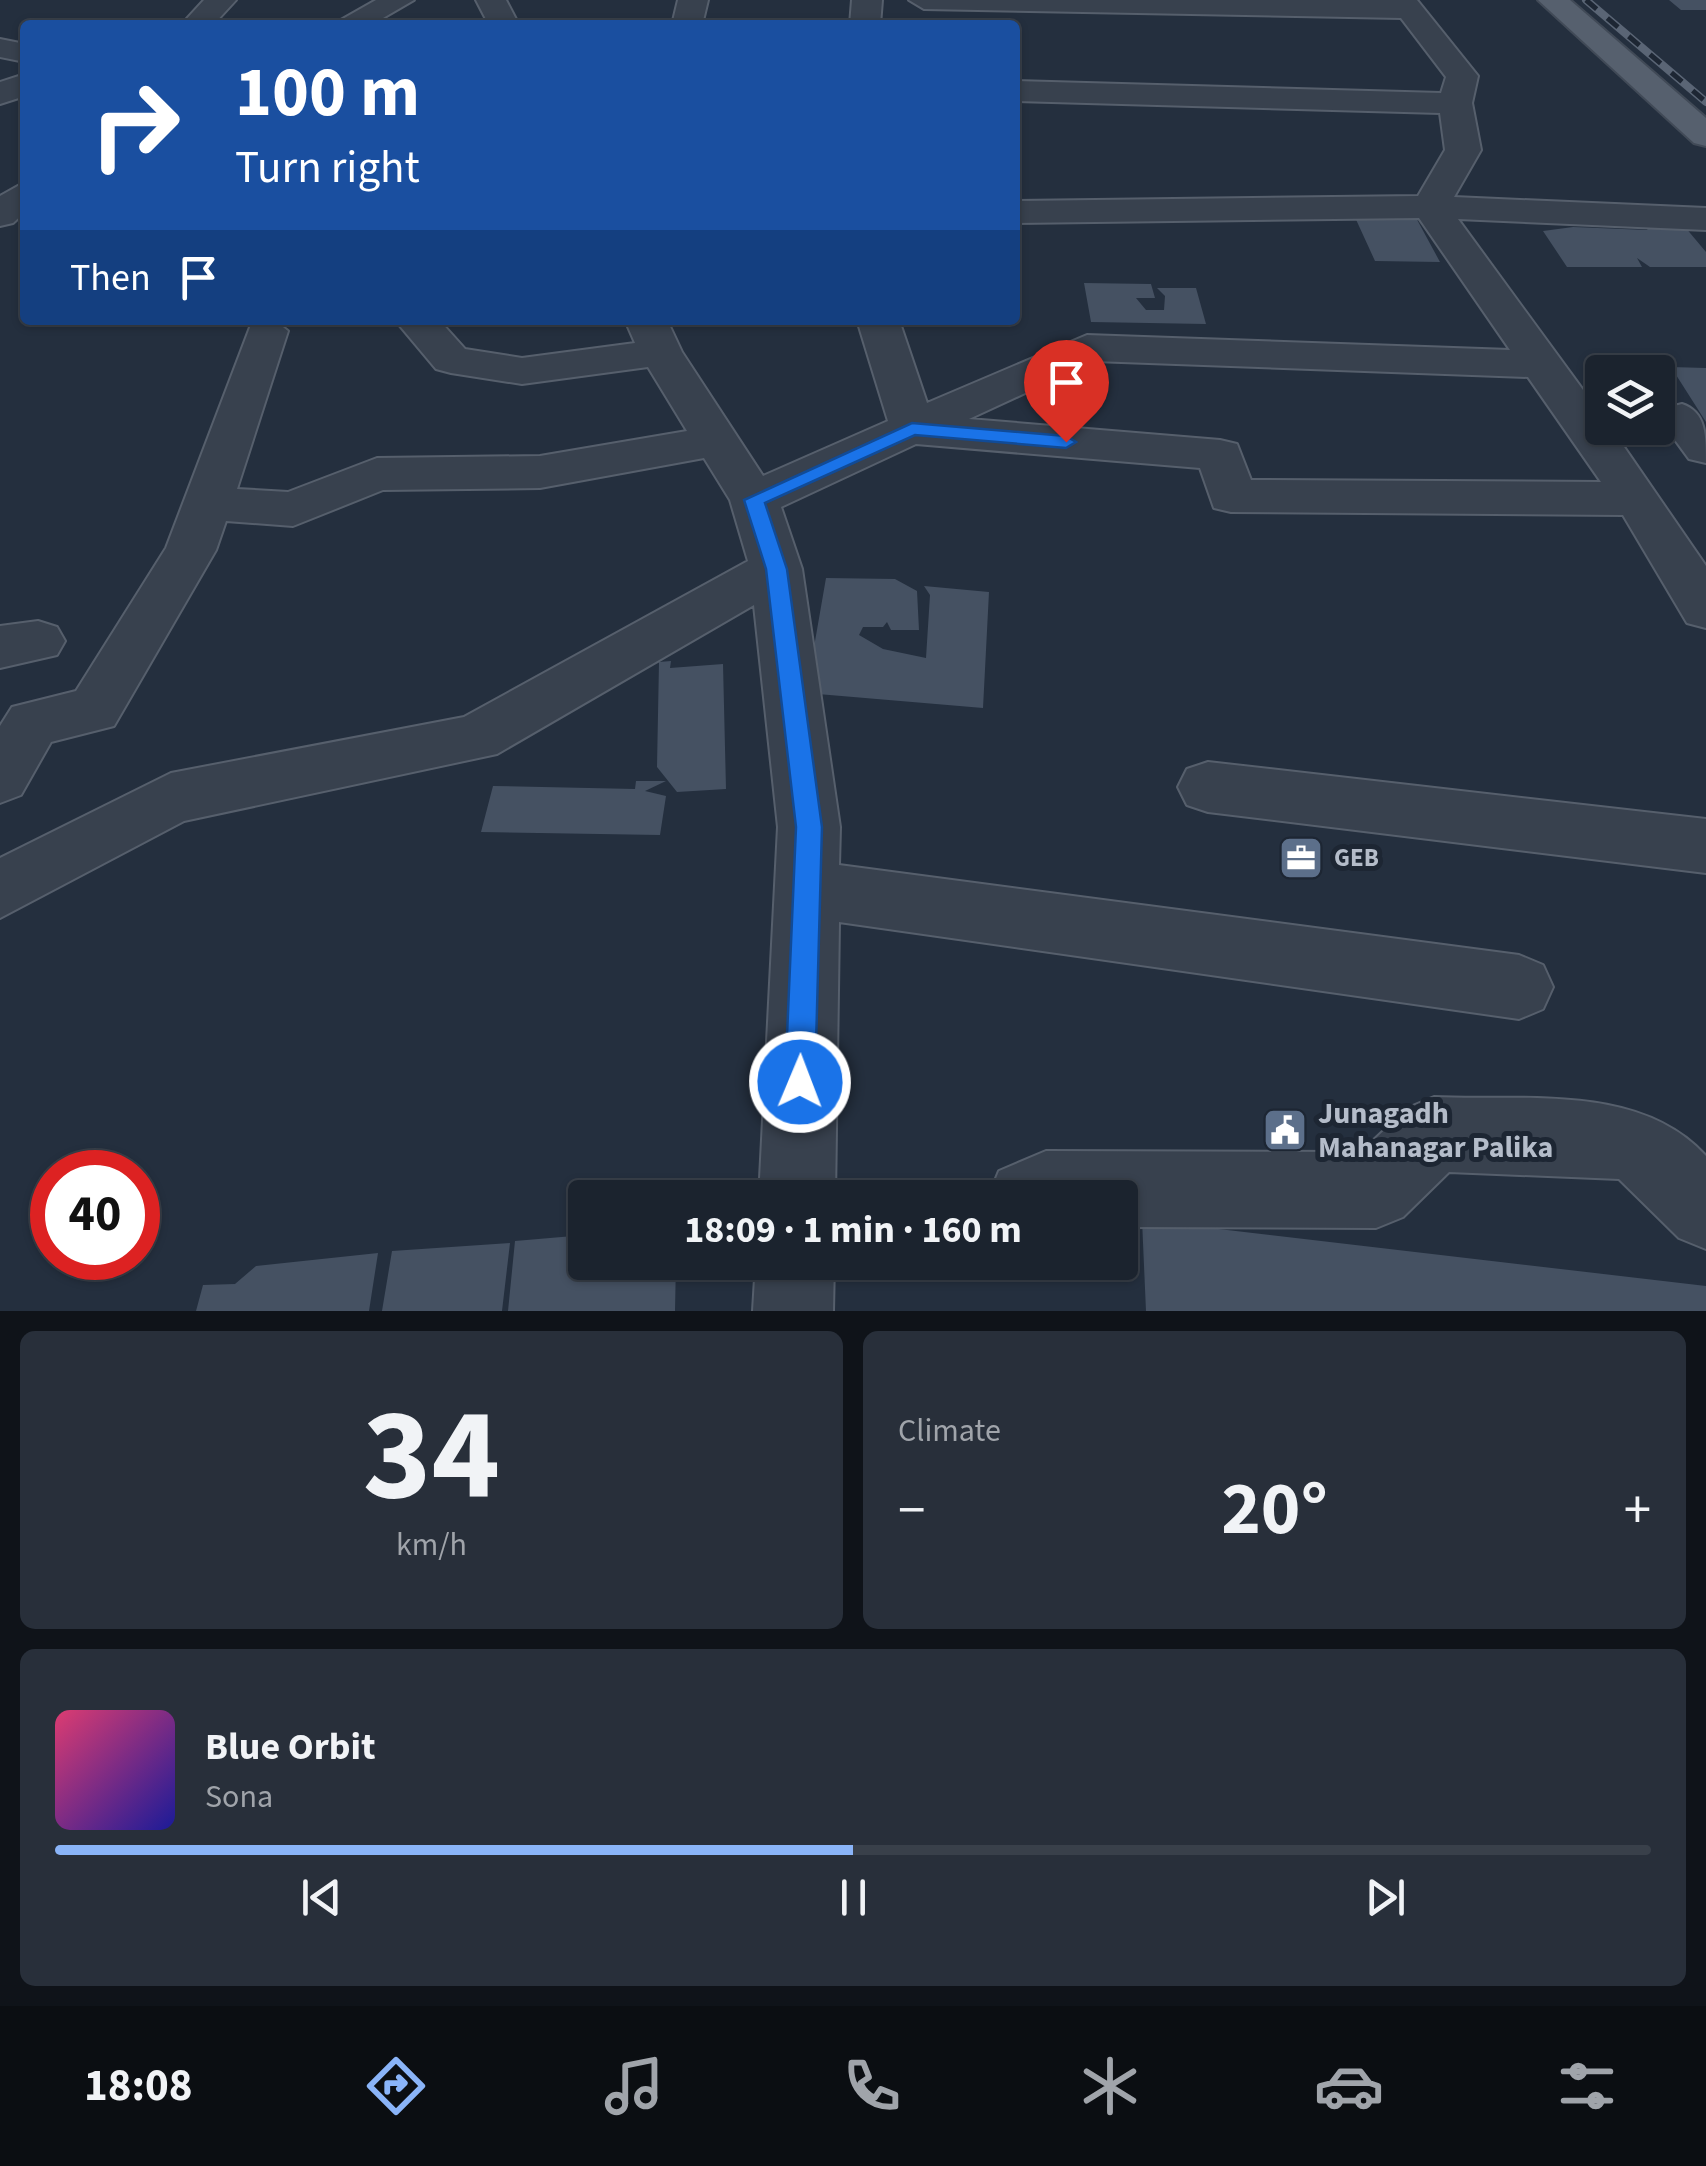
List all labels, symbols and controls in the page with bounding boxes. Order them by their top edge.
text: 100 m [235,43,420,143]
icon: right [70,60,200,190]
text: Turn right [235,136,420,200]
icon: arrive [171,250,226,305]
text: Then [70,251,151,305]
pin [1024,340,1109,443]
icon: arrive [1039,355,1094,410]
map controls [1585,355,1675,445]
button: layers [1585,355,1675,445]
office icon: GEB [1278,835,1324,881]
place label: GEB [1334,840,1379,876]
position arrow [748,1030,852,1134]
place label: Junagadh Mahanagar Palika [1318,1092,1553,1169]
public building icon: Junagadh Mahanagar Palika [1262,1107,1308,1153]
speed limit sign: 40 [30,1150,160,1280]
text: 18:09 · 1 min · 160 m [684,1203,1022,1257]
text: 34 [363,1364,500,1549]
text: Climate [898,1408,1001,1454]
text: 20° [1221,1456,1328,1563]
text: − [898,1472,925,1550]
text: + [1624,1472,1651,1550]
text: km/h [396,1522,467,1568]
text: Blue Orbit [205,1720,376,1774]
text: Sona [205,1774,273,1820]
icon: previous [294,1870,349,1925]
icon: pause [826,1870,881,1925]
icon: next [1358,1870,1413,1925]
icon: directions [361,2051,431,2121]
icon: music [599,2051,669,2121]
icon: phone [837,2051,907,2121]
icon: climate [1075,2051,1145,2121]
icon: car [1314,2051,1384,2121]
icon: filters [1552,2051,1622,2121]
text: 18:08 [84,2054,193,2118]

